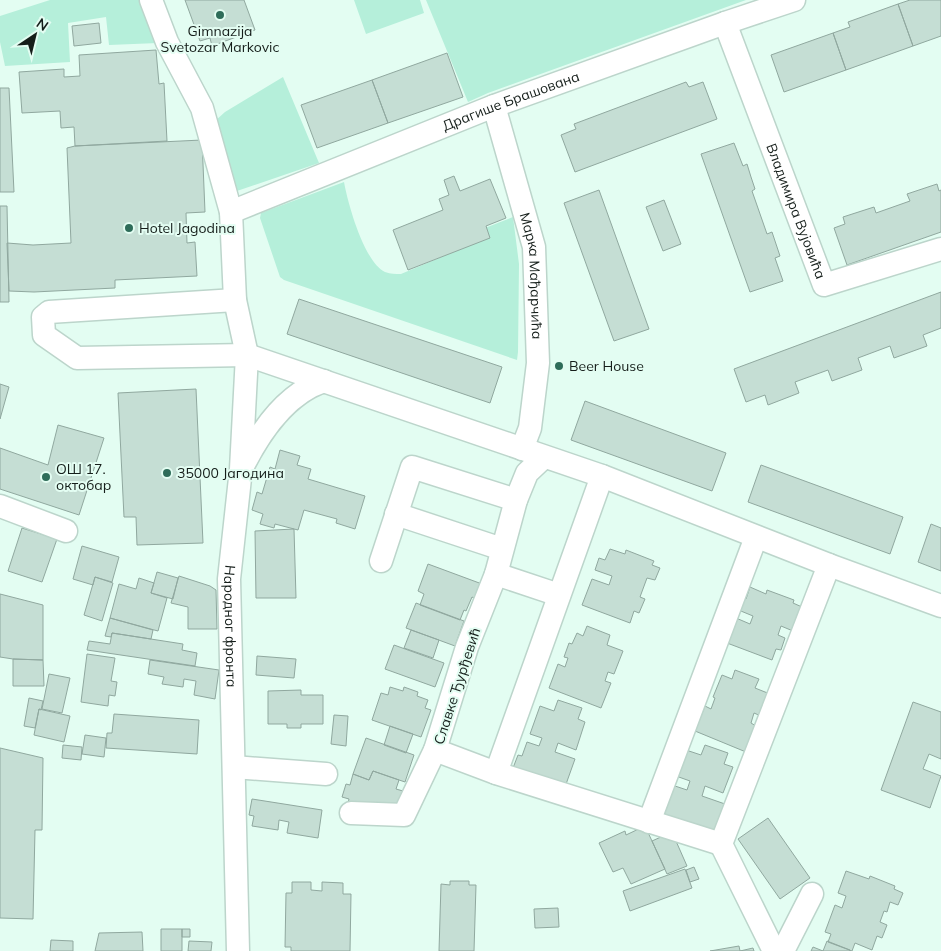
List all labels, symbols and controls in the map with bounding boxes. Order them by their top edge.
marker: Gimnazija Svetozar Markovic [214,9,226,21]
north arrow [10,10,60,60]
text: N [33,14,52,35]
place label: Gimnazija Svetozar Markovic [161,22,279,56]
street label: Драгише Брашована [439,67,582,135]
street label: Владимира Вујовића [762,141,830,281]
street label: Марка Мађарчића [516,210,546,340]
place label: Hotel Jagodina [139,219,235,237]
marker: Hotel Jagodina [123,222,135,234]
place label: Beer House [569,357,644,375]
marker: Beer House [553,360,565,372]
place label: ОШ 17. октобар [56,460,111,494]
place label: 35000 Јагодина [177,464,284,482]
marker: 35000 Јагодина [161,467,173,479]
marker: ОШ 17. октобар [40,471,52,483]
street label: Народног фронта [220,564,241,688]
street label: Славке Ђурђевић [430,625,484,747]

